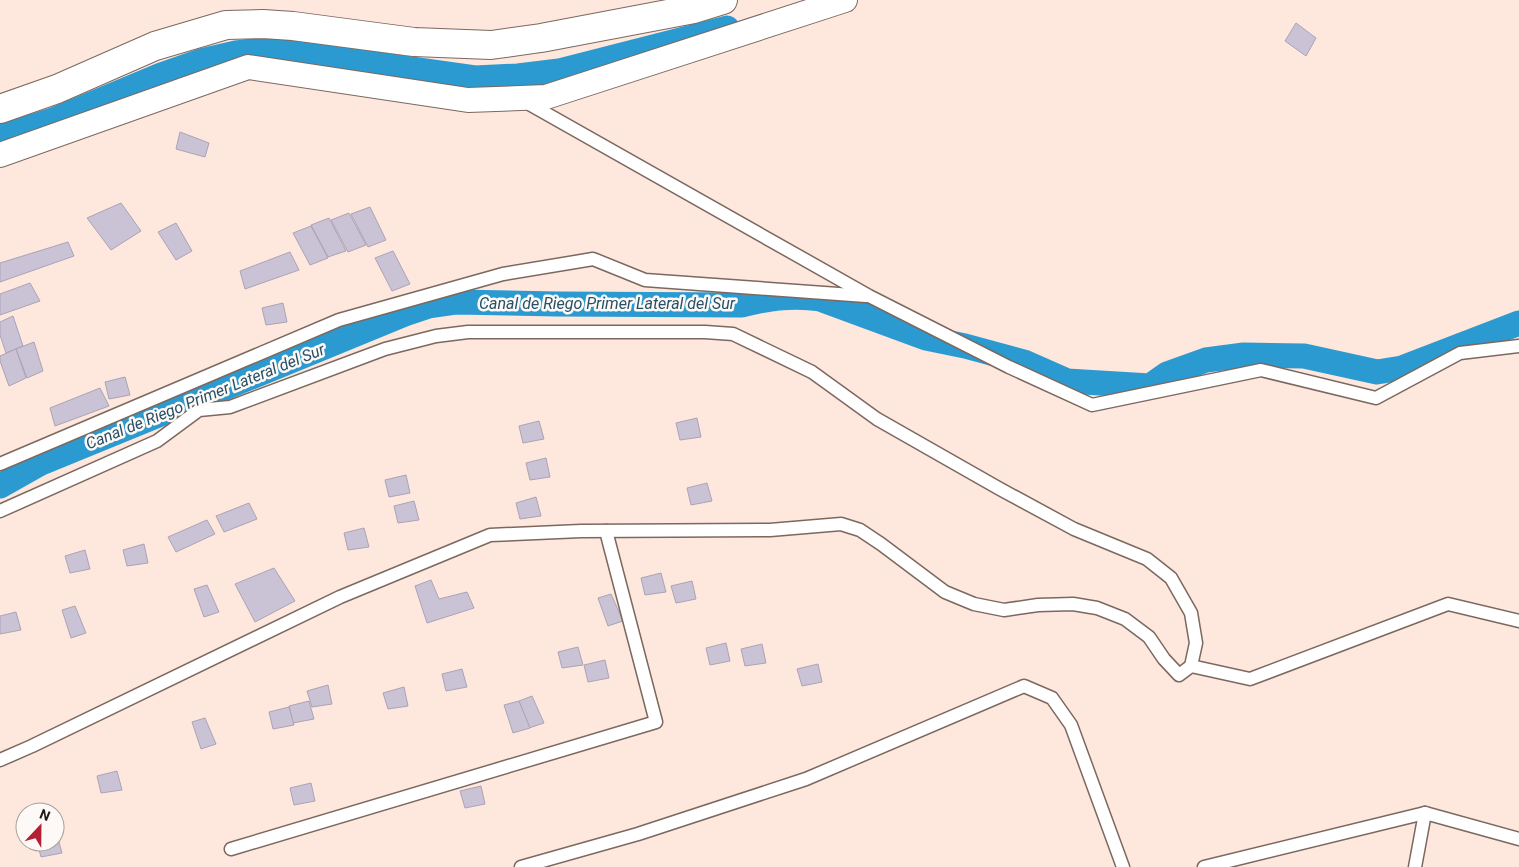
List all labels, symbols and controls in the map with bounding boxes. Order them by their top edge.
water label: Canal de Riego Primer Lateral del Sur [479,294,736,313]
water label: Canal de Riego Primer Lateral del Sur [83,339,328,453]
north arrow [15,802,65,852]
text: N [37,806,52,824]

